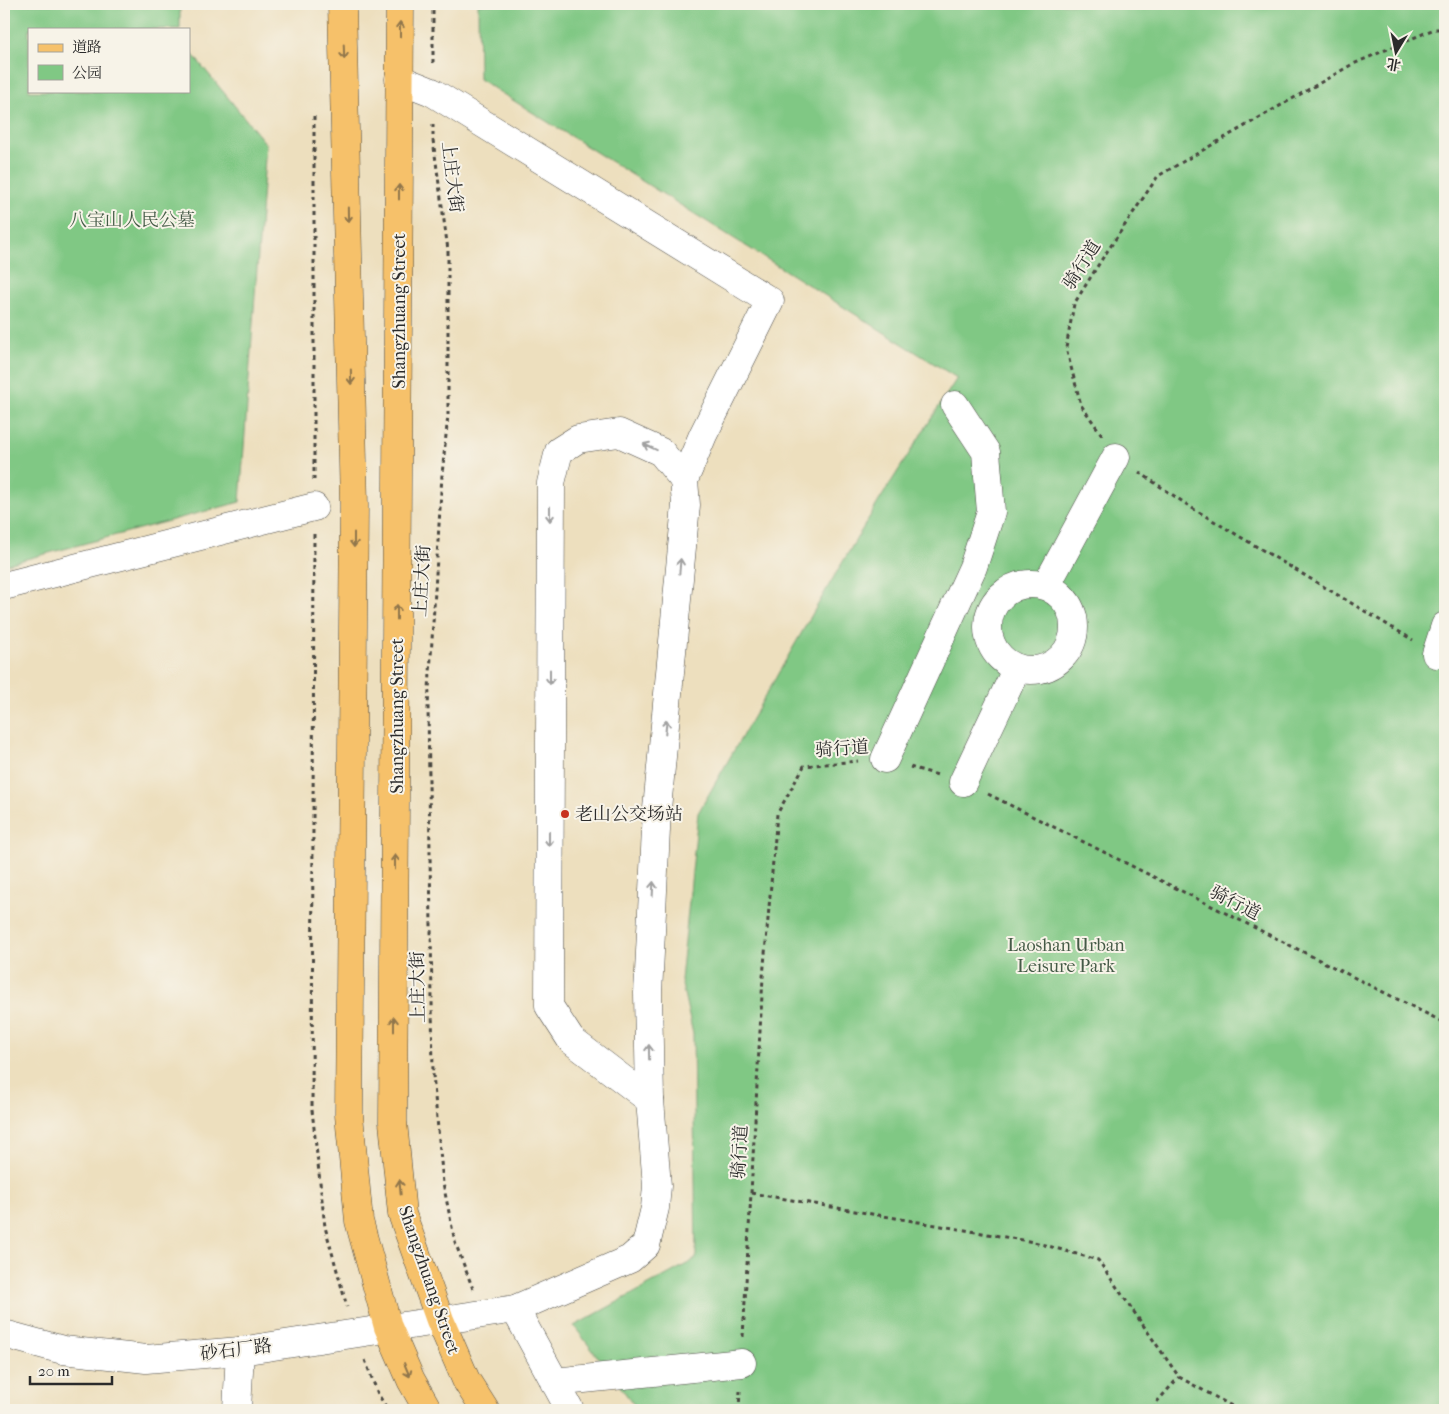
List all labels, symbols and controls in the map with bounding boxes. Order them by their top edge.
one-way arrow [395,21,405,38]
legend [28,28,190,92]
north arrow [1372,28,1422,78]
text: 道路 [72,38,102,56]
one-way arrow [339,44,349,60]
text: 北 [1385,55,1402,74]
text: 公园 [72,64,102,82]
street label: 上庄大街 [437,140,467,214]
one-way arrow [394,184,404,200]
one-way arrow [343,207,352,223]
park label: 八宝山人民公墓 [69,210,195,231]
street label: Shangzhuang Street [389,233,410,389]
street label: 骑行道 [1059,237,1105,293]
one-way arrow [346,369,356,385]
one-way arrow [643,442,658,451]
one-way arrow [545,506,555,522]
one-way arrow [349,532,359,548]
street label: 上庄大街 [410,544,434,618]
one-way arrow [676,558,685,574]
one-way arrow [392,604,402,620]
street label: Shangzhuang Street [387,638,408,794]
one-way arrow [545,668,555,684]
one-way arrow [661,720,671,736]
street label: 骑行道 [814,737,870,761]
place label: 老山公交场站 [575,804,683,825]
marker: 老山公交场站 [559,808,571,820]
one-way arrow [544,830,554,847]
one-way arrow [391,854,400,870]
street label: 骑行道 [1206,881,1264,925]
one-way arrow [649,882,658,898]
park label: Laoshan Urban Leisure Park [1007,935,1125,977]
street label: 上庄大街 [407,951,429,1023]
one-way arrow [389,1017,399,1033]
one-way arrow [644,1044,654,1060]
street label: 骑行道 [728,1124,752,1180]
one-way arrow [395,1179,404,1195]
street label: Shangzhuang Street [394,1203,464,1358]
street label: 砂石厂路 [199,1335,273,1365]
scale bar [30,1354,112,1386]
text: 20 m [38,1362,70,1380]
one-way arrow [403,1362,412,1377]

